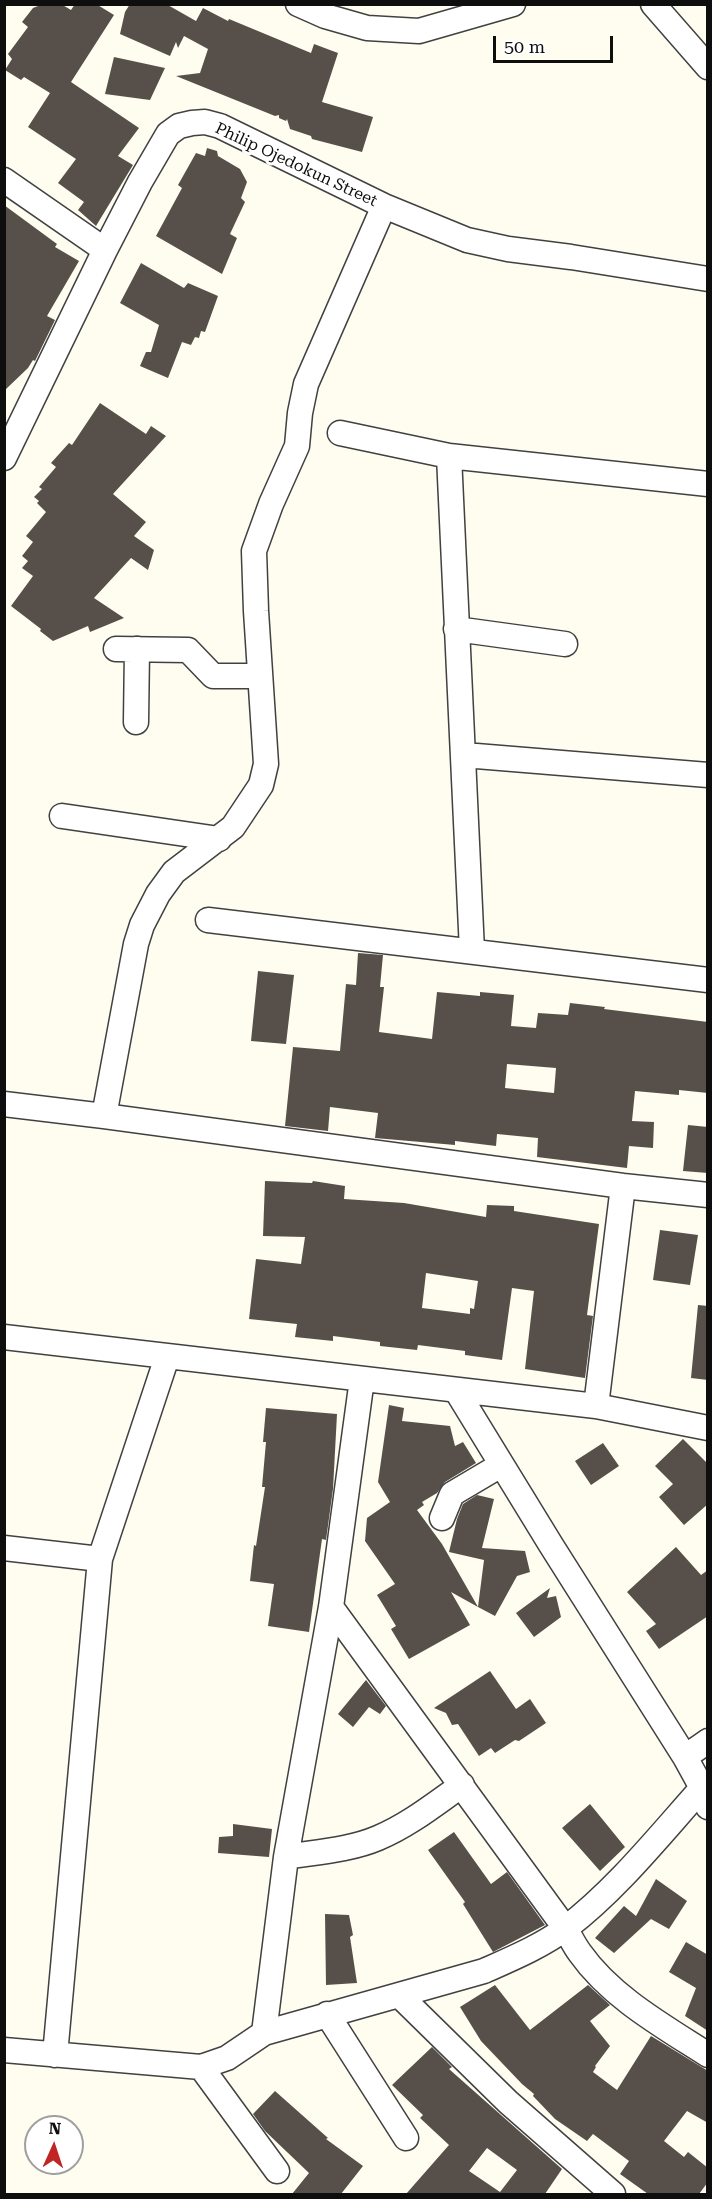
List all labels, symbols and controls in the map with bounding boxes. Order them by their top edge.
scale bar [496,24,616,62]
text: 50 m [504,36,545,57]
street label: Philip Ojedokun Street [212,119,380,211]
north arrow [24,2115,84,2175]
text: N [48,2119,62,2138]

